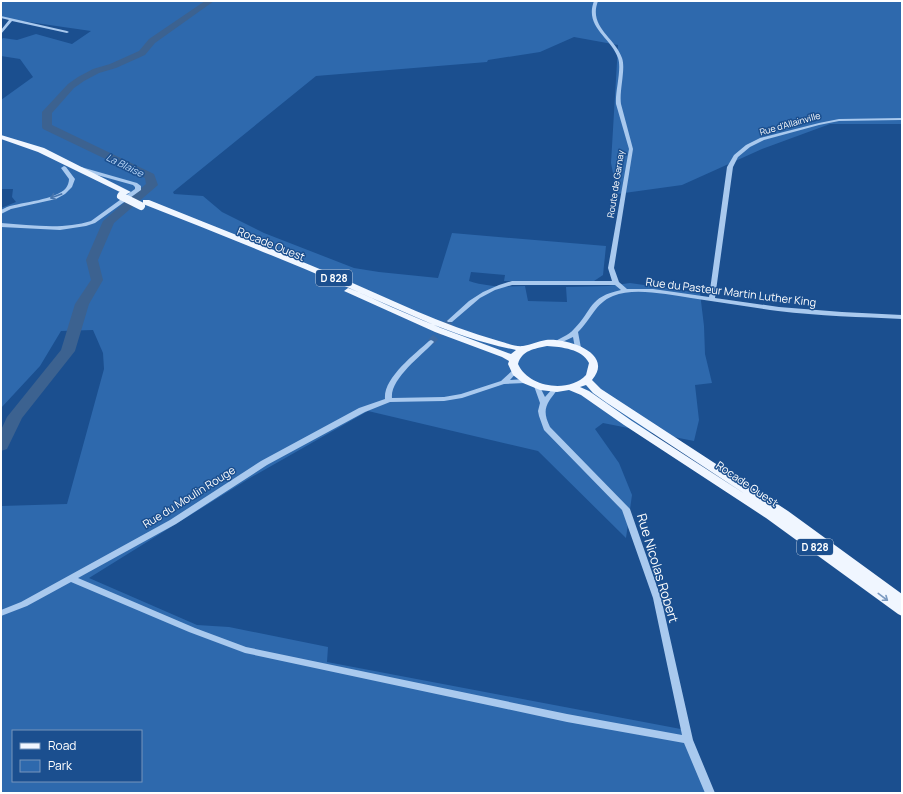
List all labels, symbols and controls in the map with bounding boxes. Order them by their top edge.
street label: Rue d'Allainville [758,109,822,138]
street label: Route de Garnay [604,149,627,219]
water label: La Blaise [104,150,147,181]
one-way arrow [50,193,63,200]
street label: Rocade Ouest [235,223,307,264]
road number: D 828 [316,270,352,286]
street label: Rue du Pasteur Martin Luther King [645,274,817,309]
street label: Rocade Ouest [713,457,781,510]
street label: Rue du Moulin Rouge [140,462,238,531]
street label: Rue Nicolas Robert [633,511,683,625]
road number: D 828 [797,539,833,555]
one-way arrow [878,593,889,601]
legend [12,730,142,782]
text: Road [48,737,76,754]
text: Park [48,757,73,774]

